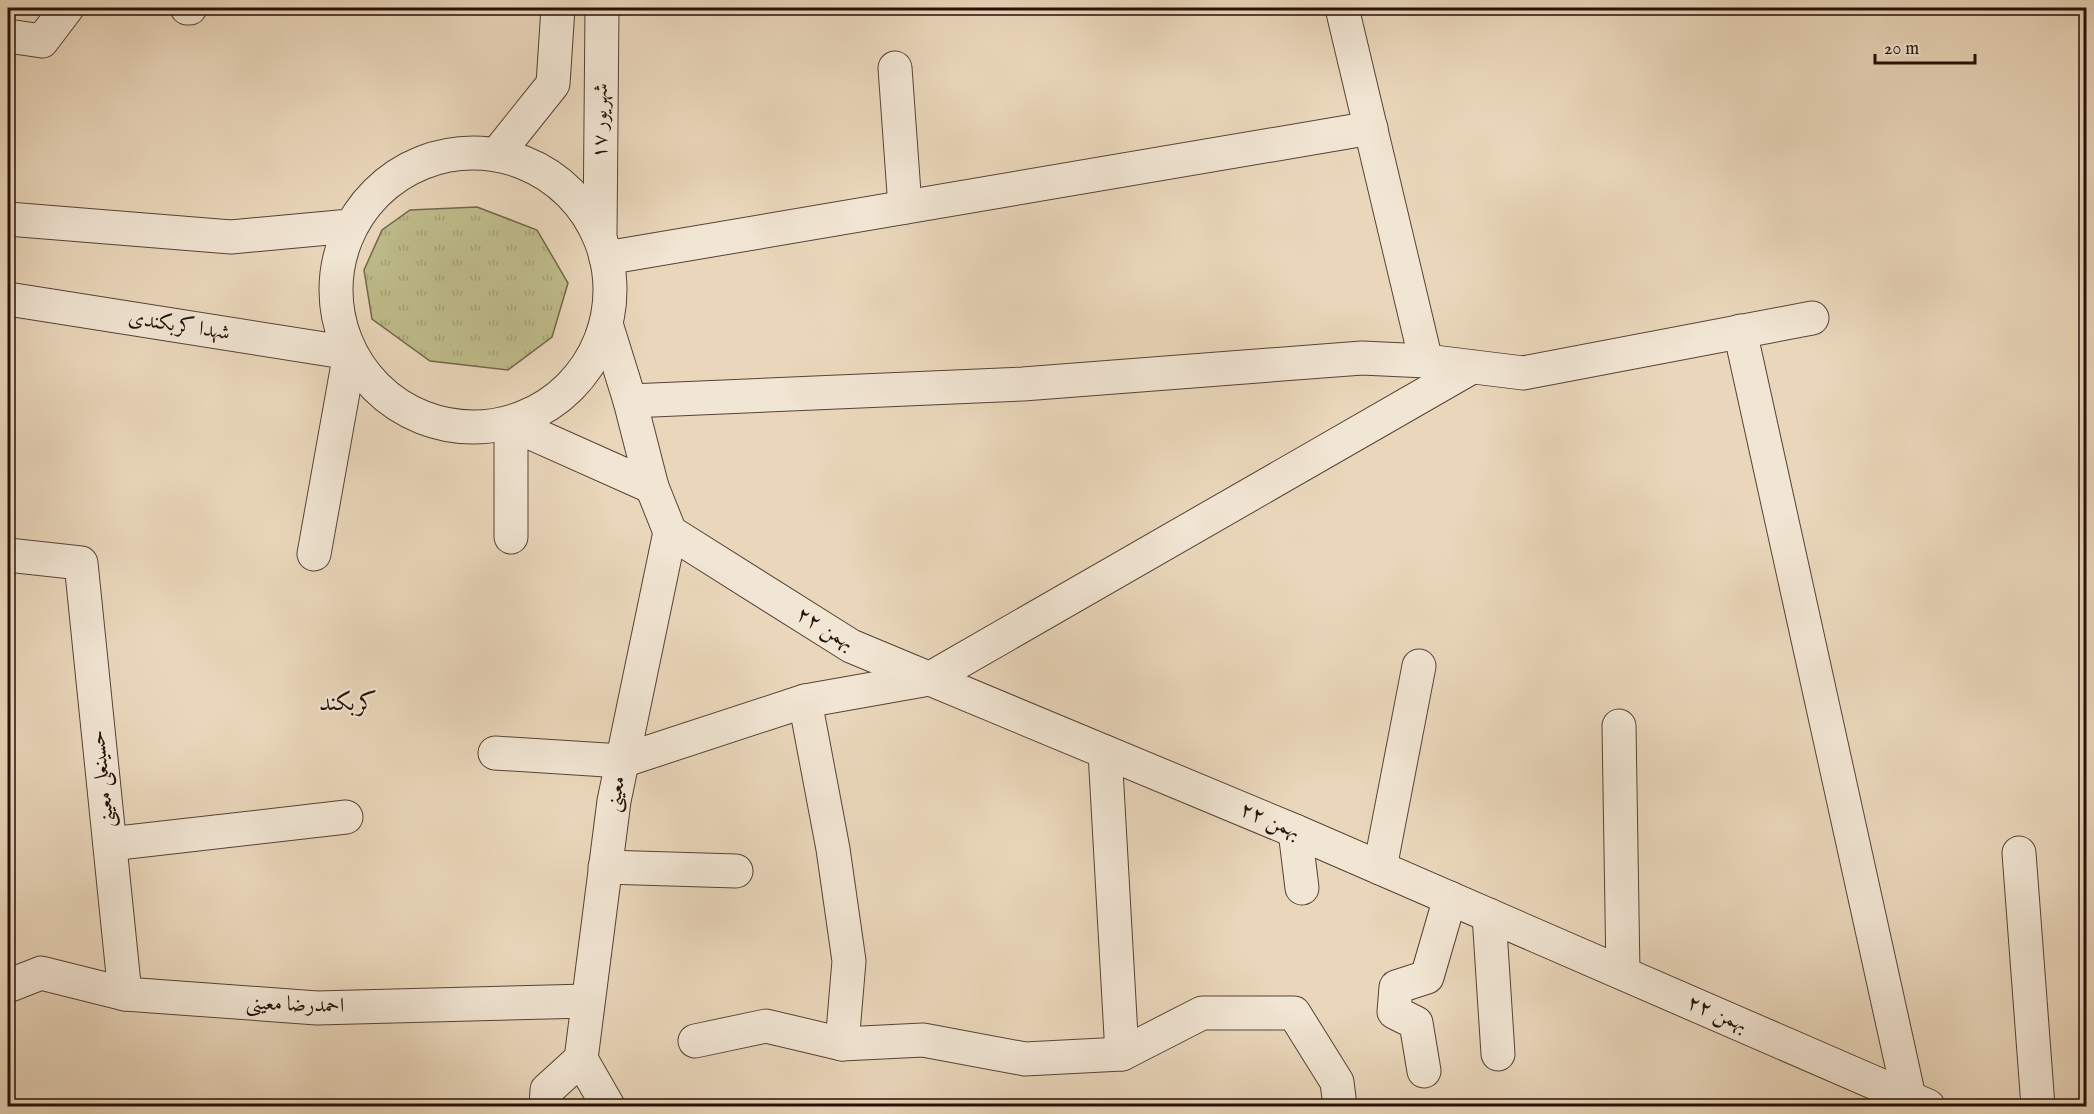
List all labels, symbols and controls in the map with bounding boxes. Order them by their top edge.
scale bar [1875,27,1976,65]
text: 20 m [1884,38,1919,61]
street label: ۱۷ شهریور [587,83,615,159]
street label: شهدا کربکندی [126,305,232,347]
street label: ۲۲ بهمن [791,601,859,657]
district label: کربکند [319,688,377,719]
street label: حسینعلی معینی [84,729,123,829]
street label: معینی [600,774,632,814]
street label: ۲۲ بهمن [1236,796,1304,846]
street label: ۲۲ بهمن [1683,989,1751,1039]
street label: احمدرضا معینی [245,990,345,1020]

